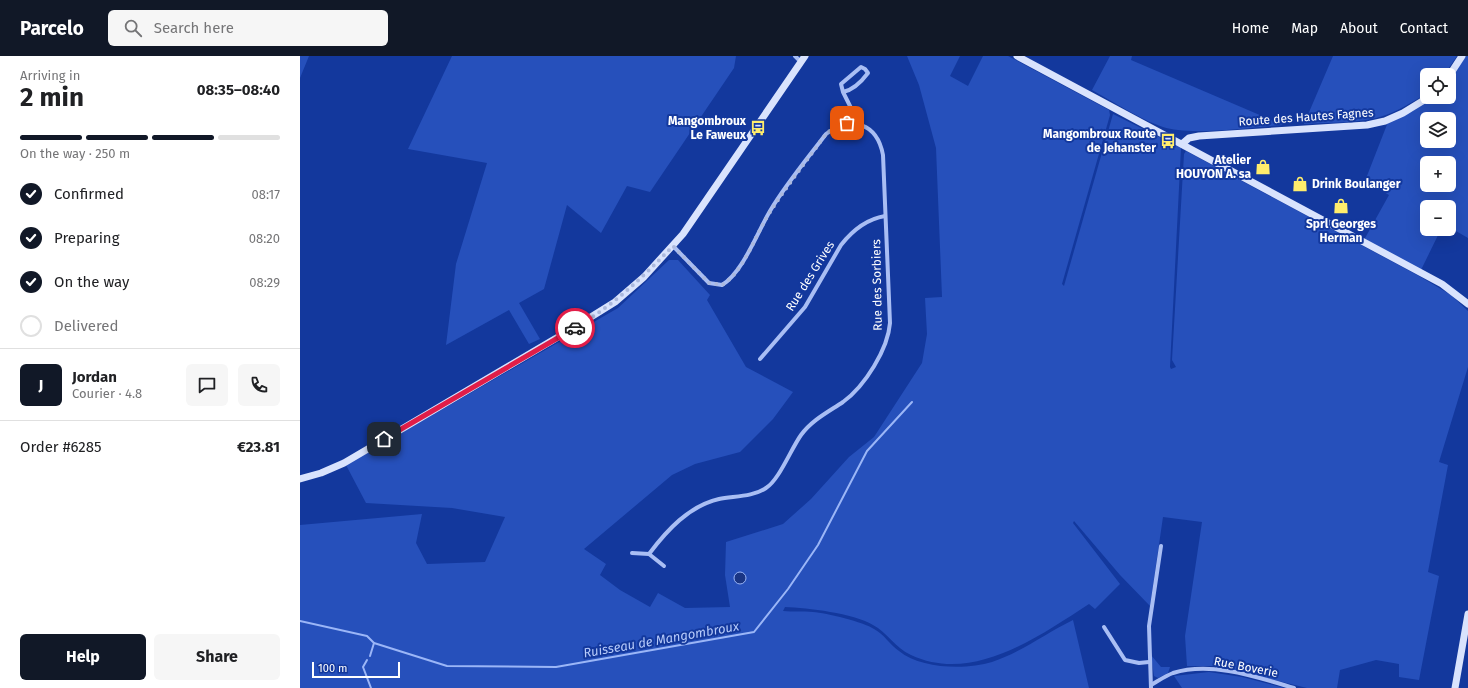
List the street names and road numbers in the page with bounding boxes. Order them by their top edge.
street label: Route des Hautes Fagnes [1238,105,1375,129]
street label: Rue des Grives [783,238,837,314]
street label: Rue des Sorbiers [869,239,885,331]
street label: Rue Boverie [1213,654,1279,680]

